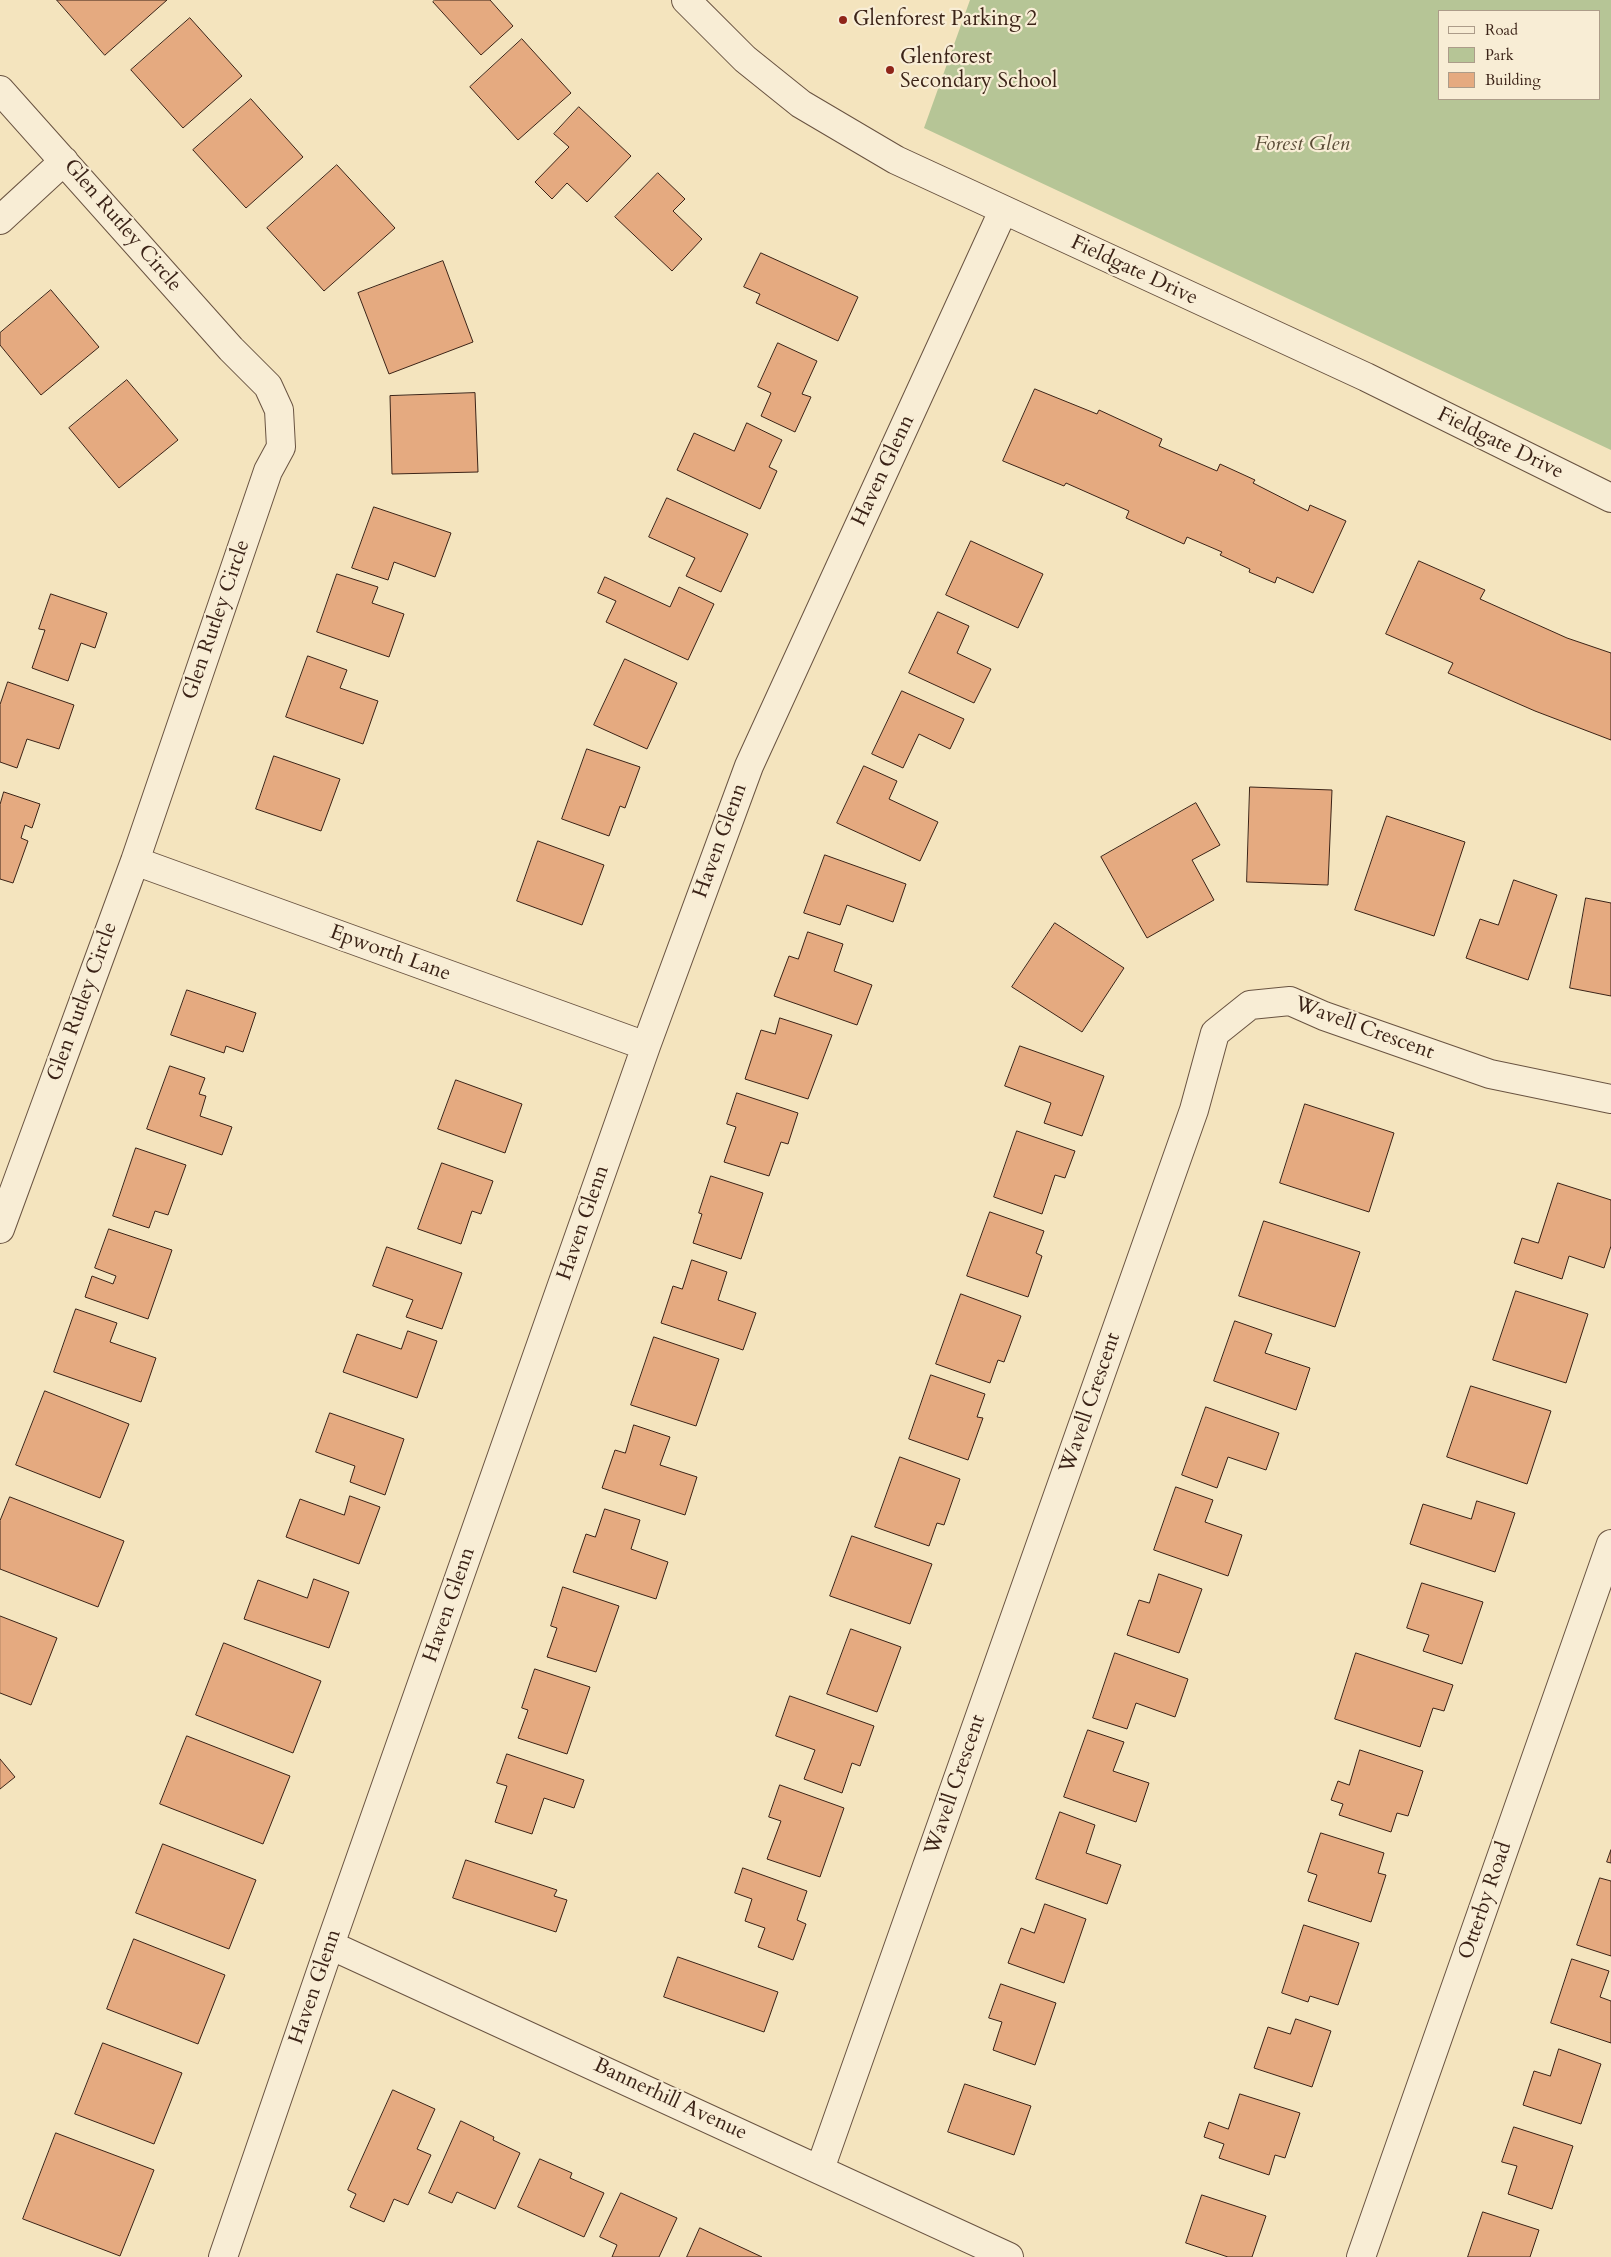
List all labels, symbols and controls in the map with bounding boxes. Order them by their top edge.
place label: Glenforest Parking 2 [853,7,1037,33]
legend [1438,10,1601,100]
marker: Glenforest Parking 2 [837,14,849,26]
text: Road [1485,20,1518,40]
place label: Glenforest Secondary School [900,45,1057,95]
text: Park [1485,45,1514,65]
marker: Glenforest Secondary School [884,64,896,76]
text: Building [1485,70,1541,90]
park label: Forest Glen [1254,132,1350,158]
street label: Glen Rutley Circle [58,155,186,297]
street label: Fieldgate Drive [1066,231,1202,311]
street label: Fieldgate Drive [1433,403,1567,485]
street label: Haven Glenn [847,411,921,531]
street label: Glen Rutley Circle [178,537,256,703]
street label: Haven Glenn [689,780,753,902]
street label: Glen Rutley Circle [43,919,123,1085]
street label: Epworth Lane [326,920,454,988]
street label: Wavell Crescent [1291,992,1437,1066]
street label: Haven Glenn [553,1162,615,1284]
street label: Wavell Crescent [1055,1330,1127,1476]
street label: Haven Glenn [419,1544,481,1666]
street label: Wavell Crescent [920,1712,992,1858]
street label: Otterby Road [1454,1839,1518,1963]
street label: Haven Glenn [285,1926,347,2048]
street label: Bannerhill Avenue [589,2053,751,2147]

